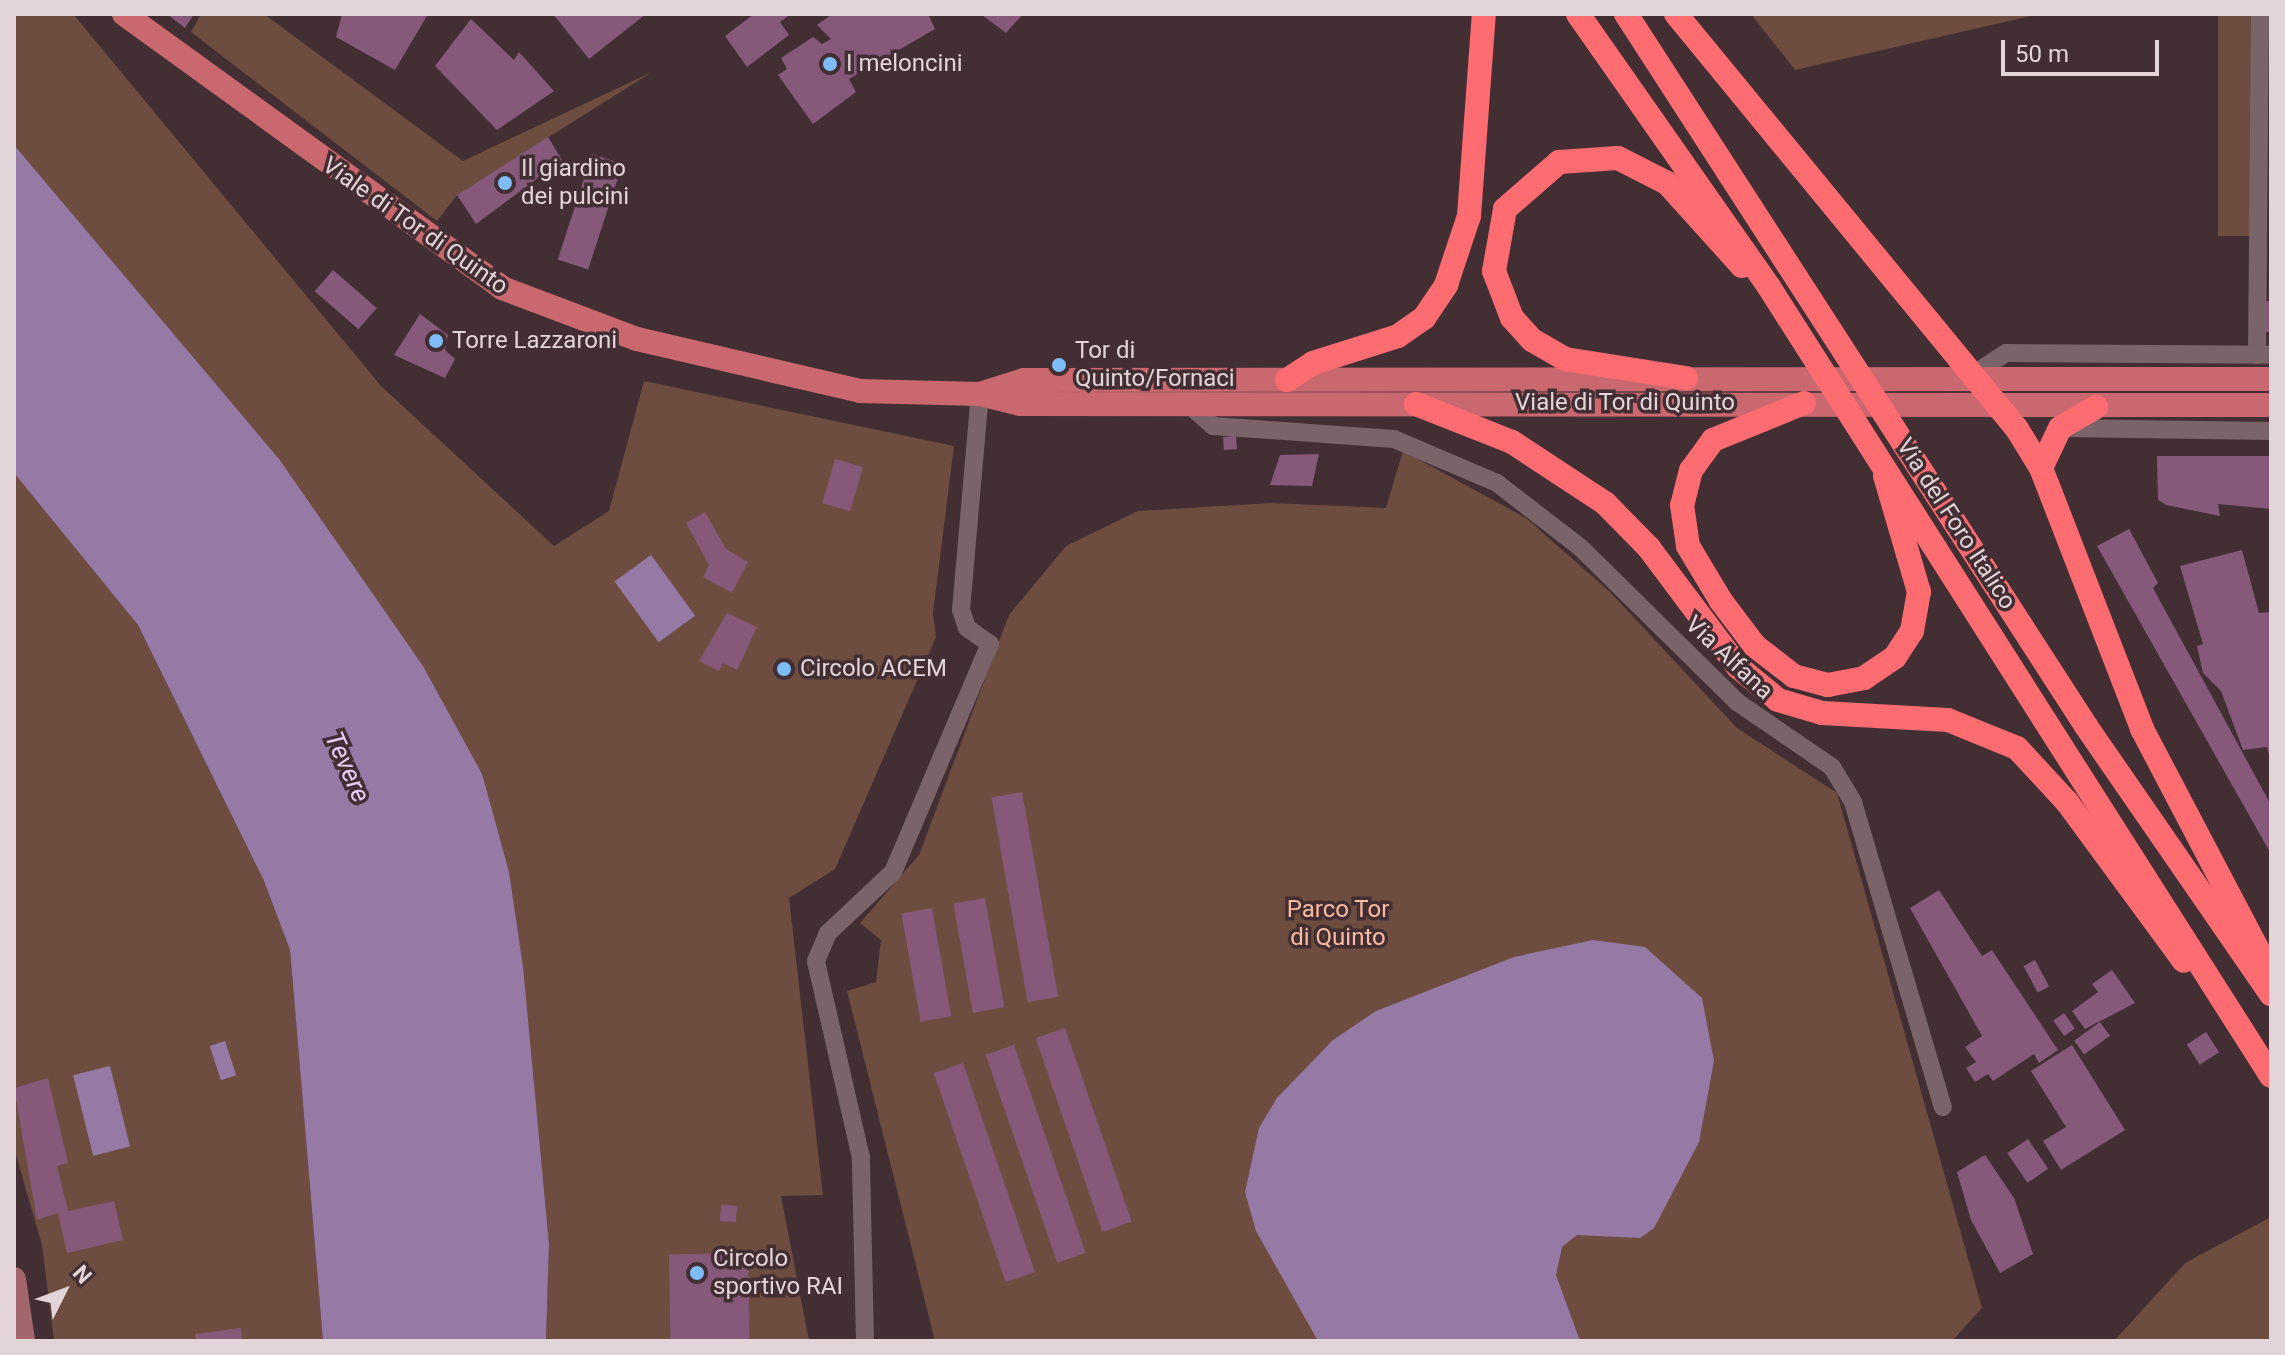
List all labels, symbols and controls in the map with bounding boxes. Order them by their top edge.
scale bar [2005,24,2163,74]
text: 50 m [2015,40,2069,68]
place label: I meloncini [846,50,963,78]
marker: I meloncini [821,55,839,73]
street label: Viale di Tor di Quinto [316,151,514,301]
place label: Il giardino dei pulcini [521,155,629,211]
marker: Il giardino dei pulcini [496,174,514,192]
place label: Torre Lazzaroni [452,327,617,355]
marker: Torre Lazzaroni [427,332,445,350]
place label: Tor di Quinto/Fornaci [1075,337,1235,393]
marker: Tor di Quinto/Fornaci [1050,356,1068,374]
street label: Viale di Tor di Quinto [1515,389,1735,417]
street label: Via del Foro Italico [1890,433,2022,615]
street label: Via Alfana [1679,610,1779,706]
place label: Circolo ACEM [800,655,947,683]
marker: Circolo ACEM [775,660,793,678]
water label: Tevere [318,727,376,807]
park label: Parco Tor di Quinto [1286,896,1390,952]
place label: Circolo sportivo RAI [713,1245,843,1301]
north arrow [24,1251,104,1331]
text: N [68,1260,97,1289]
marker: Circolo sportivo RAI [688,1264,706,1282]

